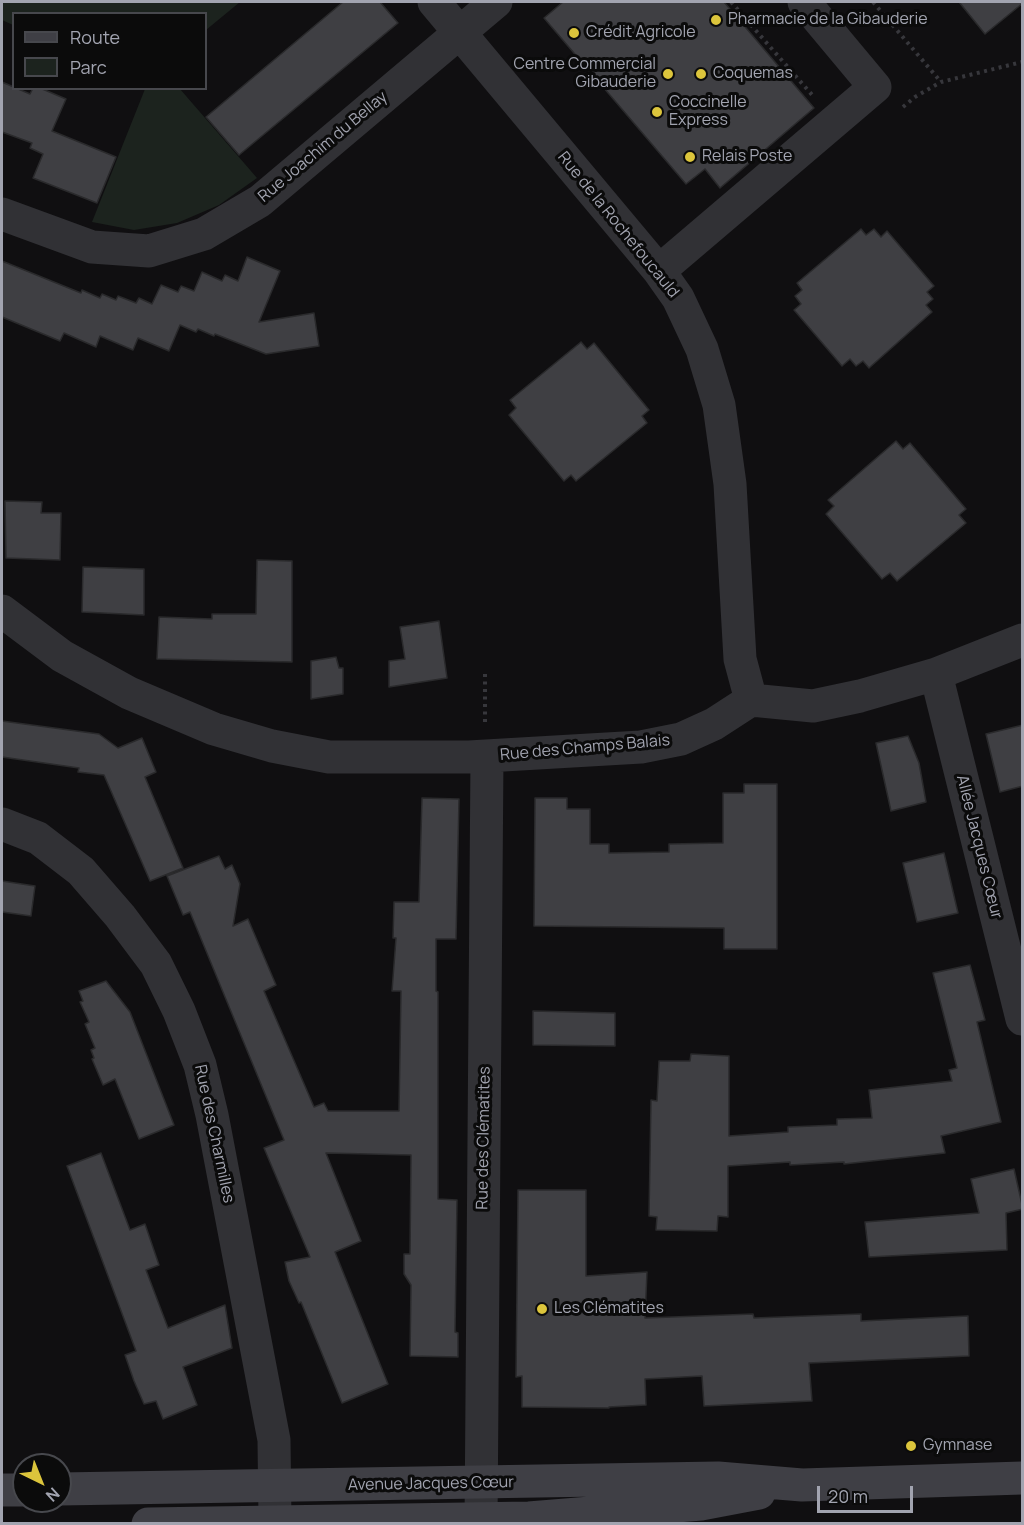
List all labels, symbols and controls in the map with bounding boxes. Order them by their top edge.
place label: Pharmacie de la Gibauderie [728,10,928,30]
legend [12,12,207,90]
marker: Pharmacie de la Gibauderie [709,13,723,27]
place label: Crédit Agricole [586,23,696,43]
text: Route [70,25,120,49]
marker: Crédit Agricole [567,26,581,40]
text: Parc [70,55,107,79]
place label: Centre Commercial Gibauderie [513,55,656,93]
place label: Coquemas [713,64,793,84]
marker: Centre Commercial Gibauderie [661,67,675,81]
marker: Coquemas [694,67,708,81]
street label: Rue Joachim du Bellay [255,87,391,207]
place label: Coccinelle Express [669,93,747,131]
marker: Coccinelle Express [650,105,664,119]
place label: Relais Poste [702,147,792,167]
street label: Rue de la Rochefoucauld [553,148,683,302]
marker: Relais Poste [683,150,697,164]
street label: Rue des Champs Balais [499,731,671,765]
street label: Allée Jacques Cœur [952,773,1006,921]
street label: Rue des Charmilles [190,1063,238,1205]
street label: Rue des Clématites [473,1066,495,1210]
place label: Les Clématites [554,1299,664,1319]
marker: Les Clématites [535,1302,549,1316]
place label: Gymnase [923,1436,992,1456]
marker: Gymnase [904,1439,918,1453]
north arrow [12,1453,72,1513]
street label: Avenue Jacques Cœur [348,1473,514,1495]
scale bar [820,1474,916,1512]
text: N [41,1483,65,1507]
text: 20 m [828,1484,868,1508]

